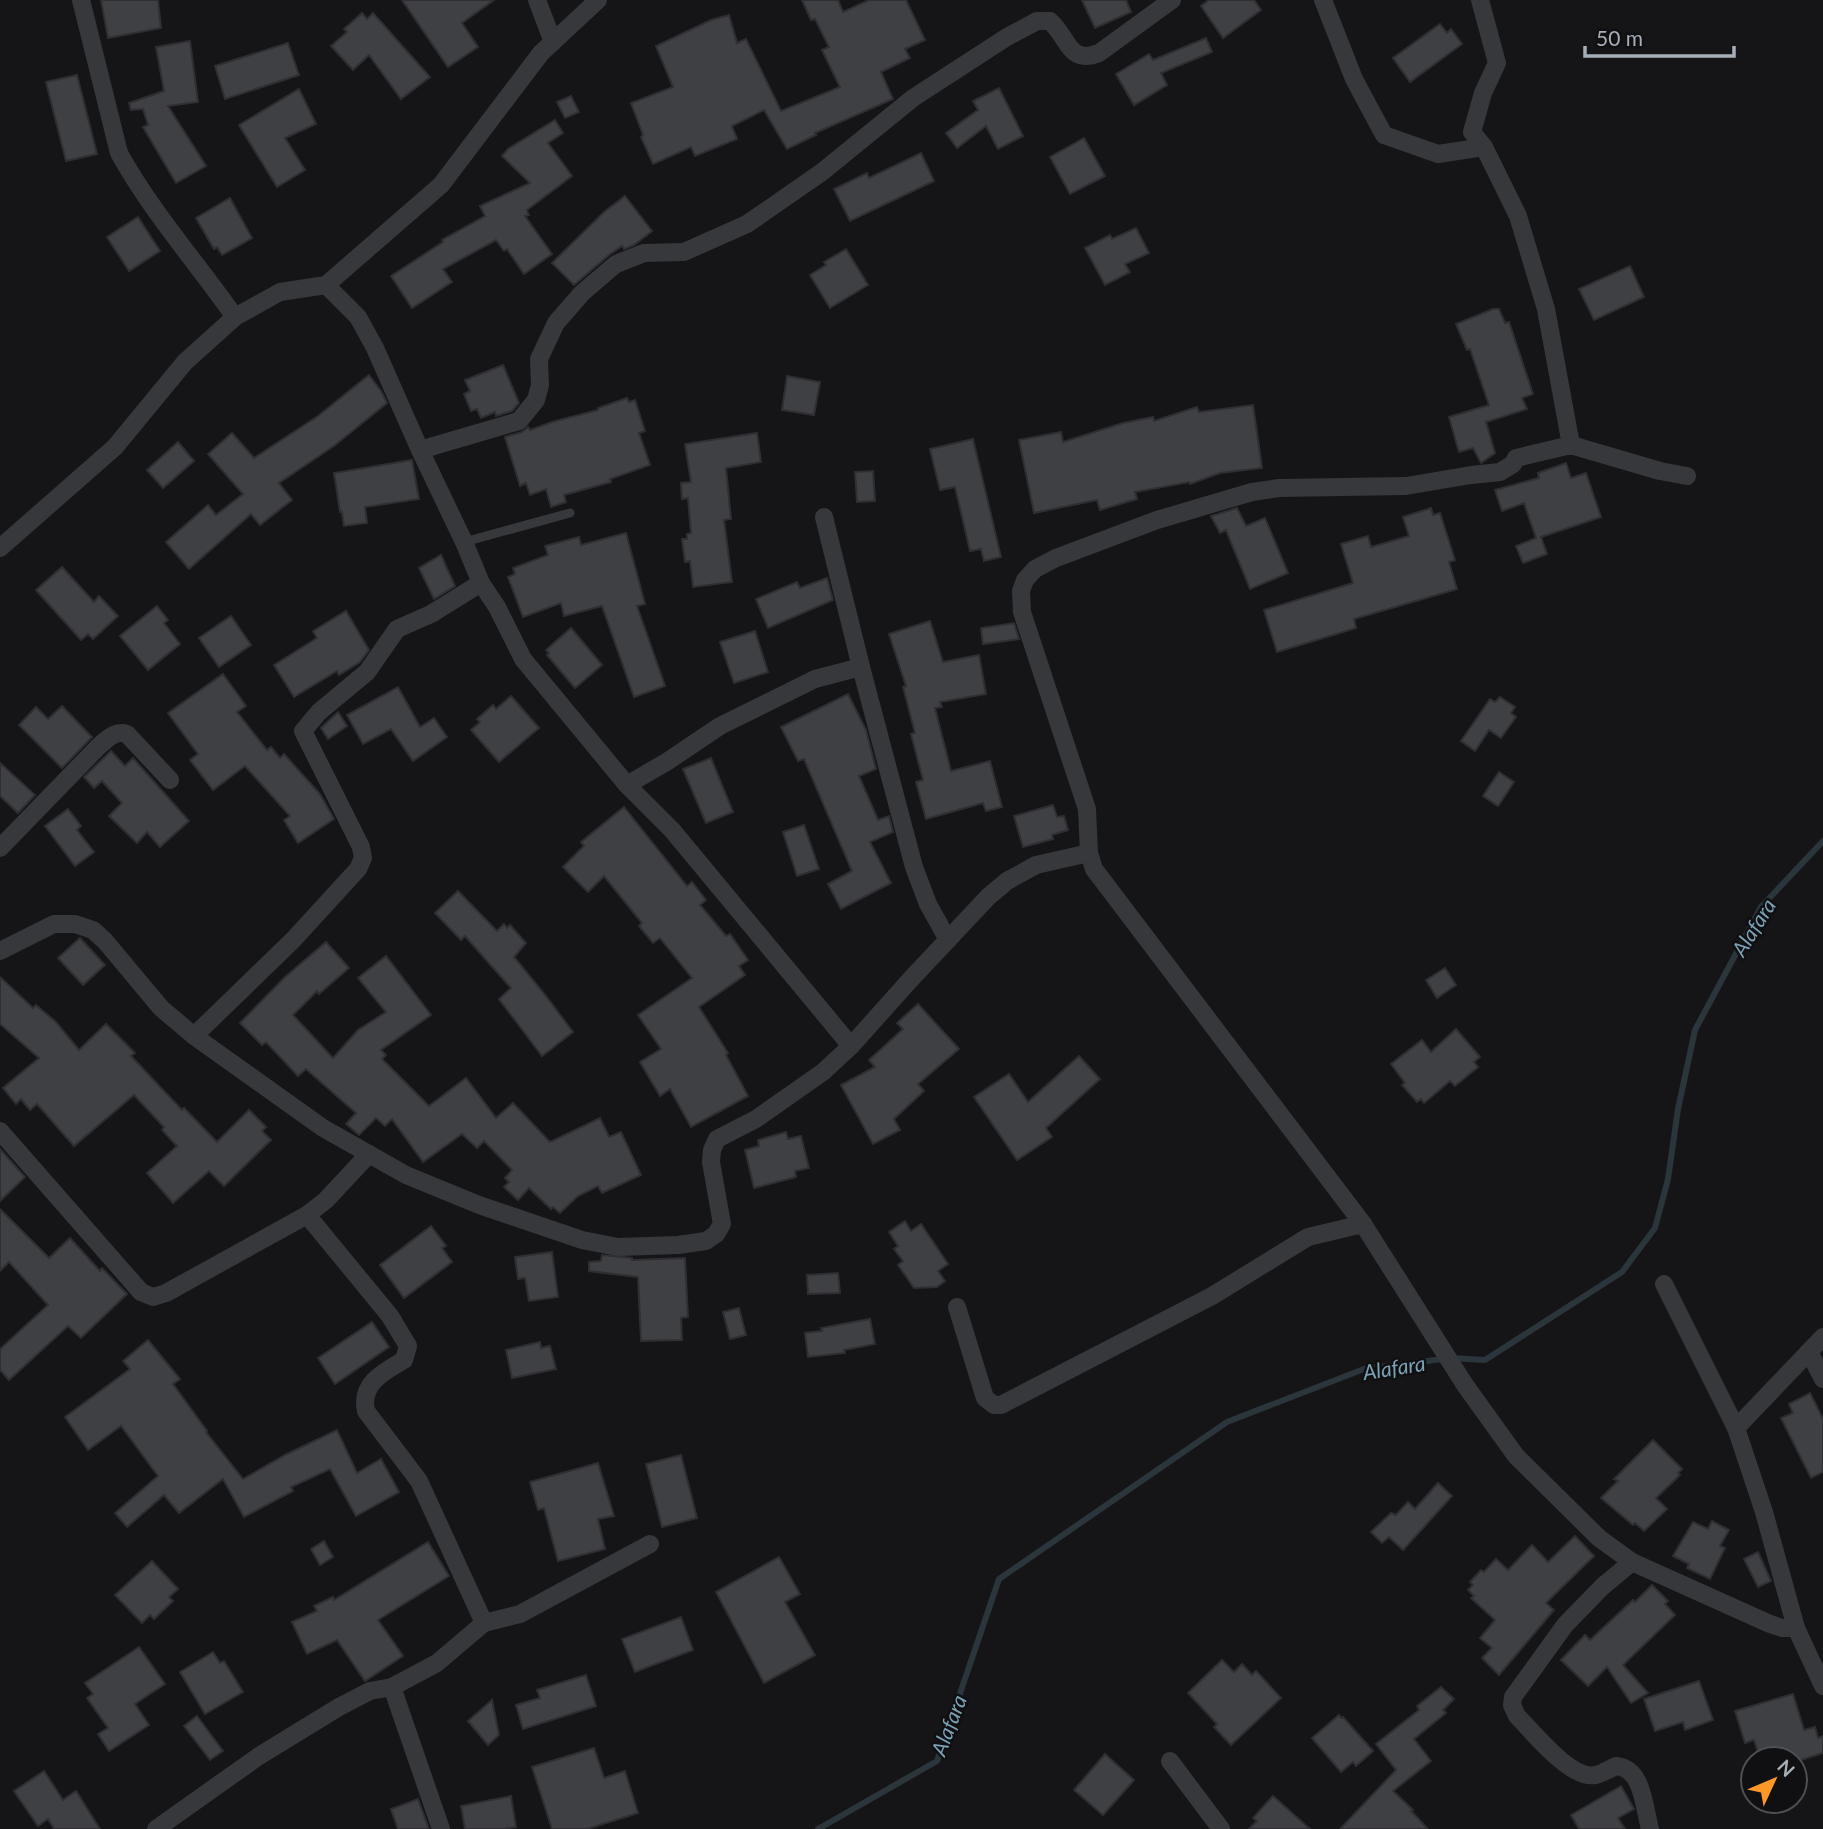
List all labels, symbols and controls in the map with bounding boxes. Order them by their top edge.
scale bar [1585,14,1734,58]
text: 50 m [1596,25,1643,50]
water label: Alafara [1725,894,1780,961]
water label: Alafara [1360,1350,1427,1384]
water label: Alafara [925,1691,971,1760]
north arrow [1739,1745,1809,1815]
text: N [1773,1755,1800,1781]

